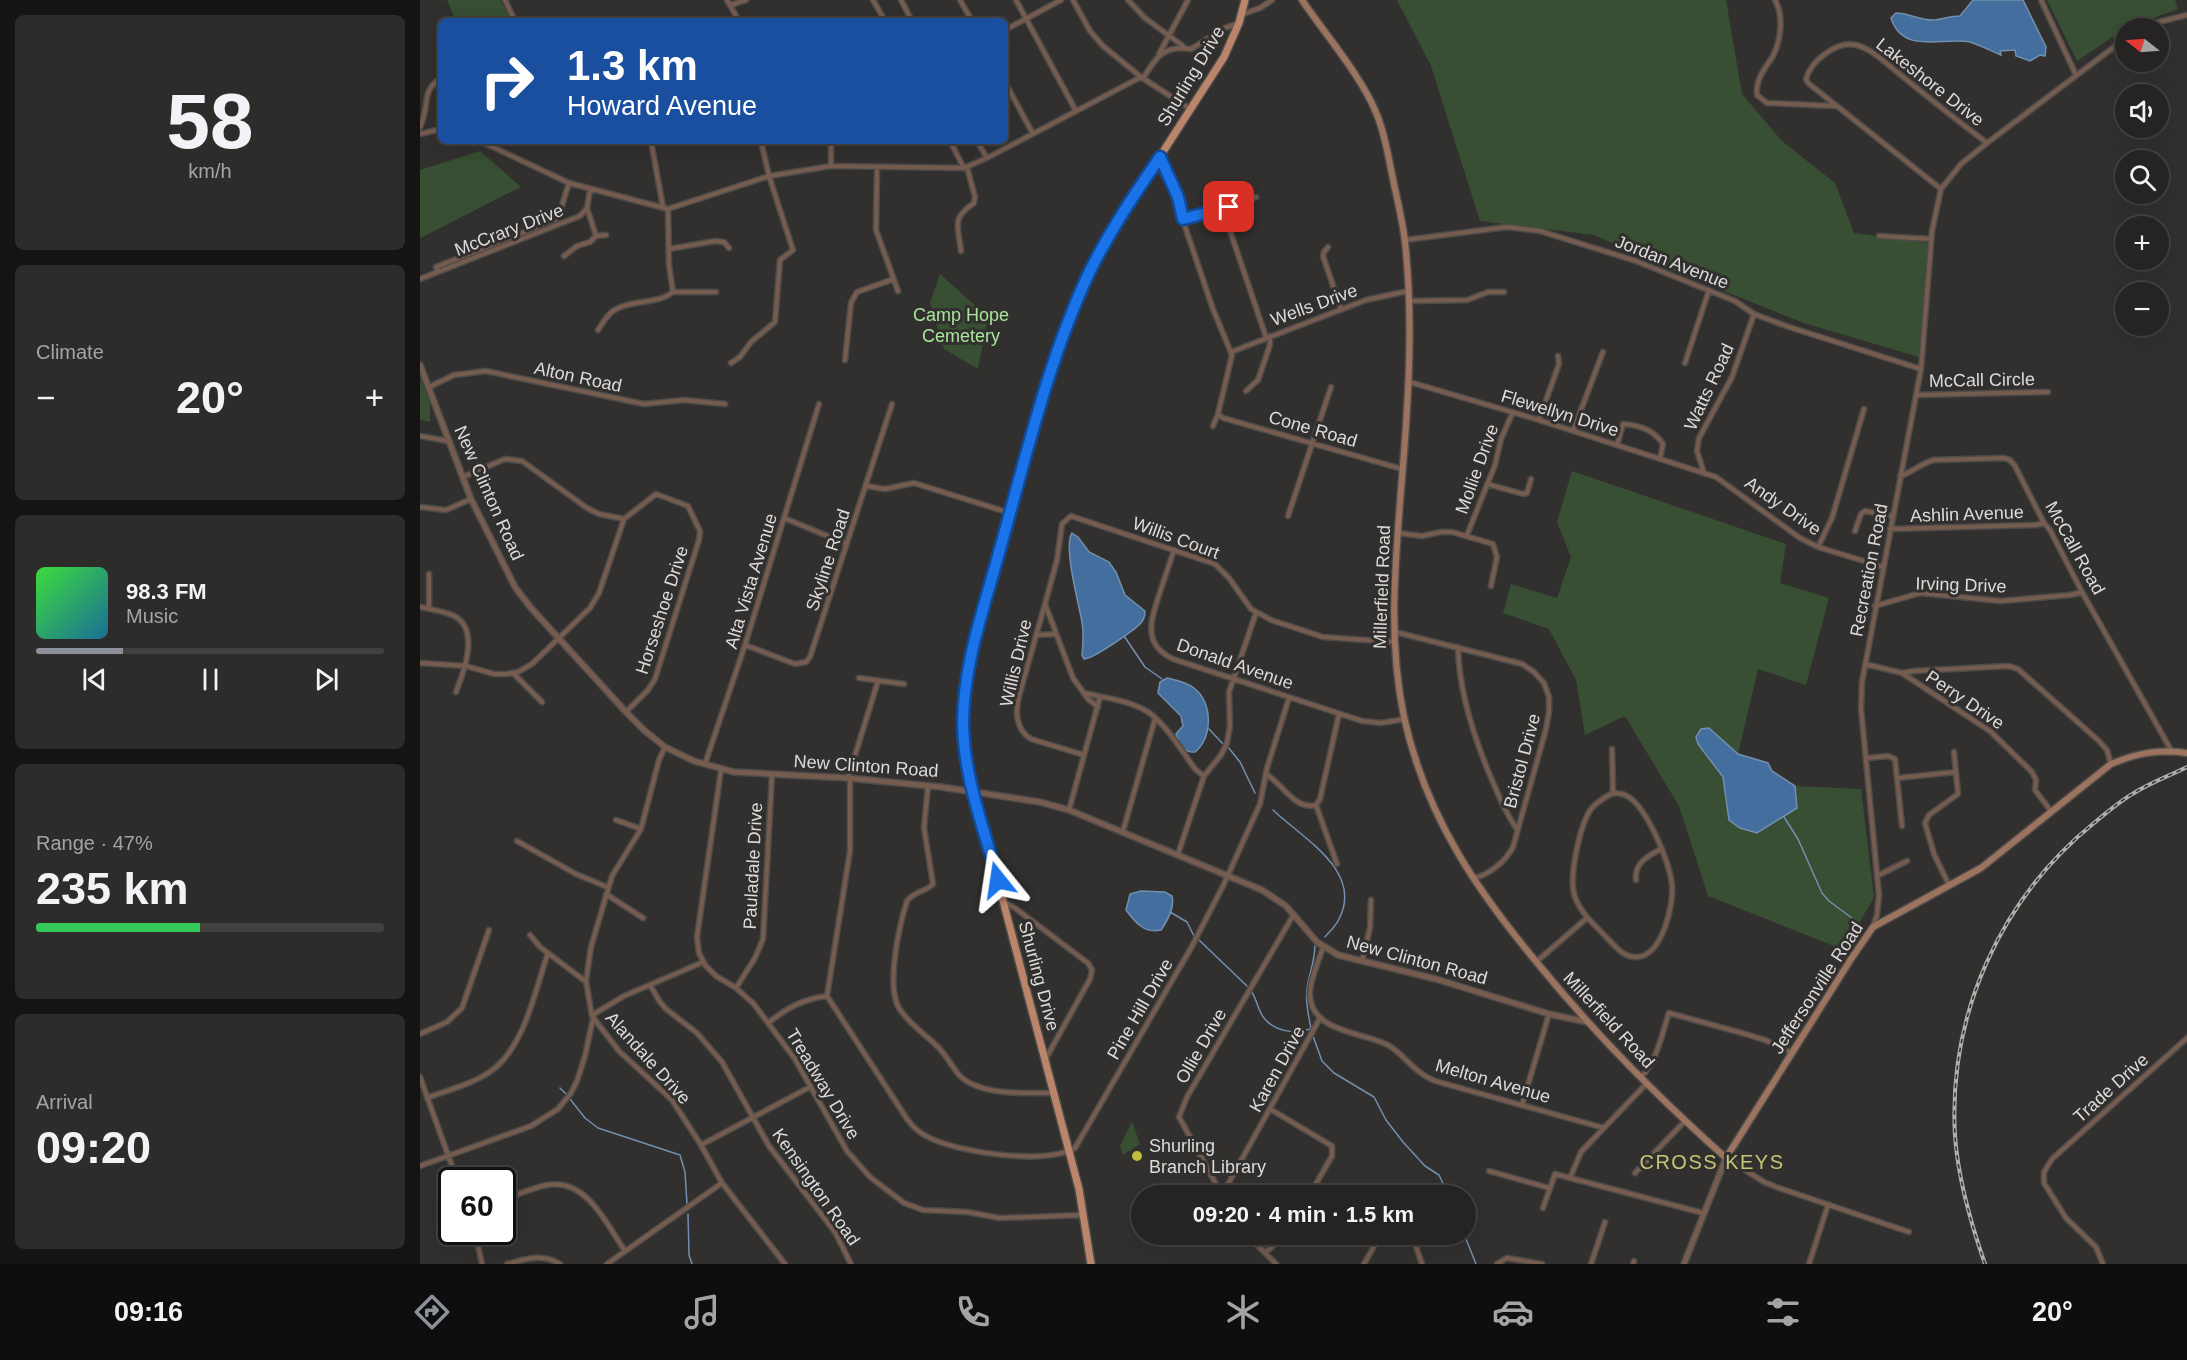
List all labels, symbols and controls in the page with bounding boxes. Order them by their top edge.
north arrow [2115,18,2169,72]
map controls [2115,18,2169,336]
street label: Shurling Drive [1153,22,1229,130]
street label: Lakeshore Drive [1872,34,1988,130]
icon: right [468,42,546,120]
text: 1.3 km [567,42,698,89]
text: 58 [167,77,253,165]
button: sound [2115,84,2169,138]
text: Howard Avenue [567,91,757,121]
button: search [2115,150,2169,204]
text: km/h [188,160,232,182]
pin [1203,181,1254,232]
icon: arrive [1212,190,1245,223]
street label: McCrary Drive [452,200,566,260]
button: + [2115,216,2169,270]
street label: Jordan Avenue [1613,231,1731,293]
street label: Wells Drive [1268,280,1360,330]
button: − [2115,282,2169,336]
park label: Camp Hope Cemetery [913,305,1009,346]
street label: Watts Road [1680,340,1738,434]
text: Climate [36,341,104,363]
street label: Alton Road [532,358,624,396]
street label: McCall Circle [1929,369,2035,391]
text: 20° [176,372,244,423]
text: − [36,379,55,416]
text: + [365,379,384,416]
street label: Flewellyn Drive [1499,386,1621,440]
street label: Cone Road [1266,407,1360,451]
street label: Mollie Drive [1452,421,1502,517]
street label: New Clinton Road [450,423,528,563]
street label: Andy Drive [1741,473,1825,539]
street label: McCall Road [2041,498,2109,598]
street label: Recreation Road [1846,502,1892,638]
street label: Ashlin Avenue [1910,502,2024,526]
street label: Skyline Road [802,506,854,614]
street label: Alta Vista Avenue [721,511,781,651]
street label: Willis Court [1130,513,1222,563]
street label: Millerfield Road [1370,525,1394,649]
street label: Horseshoe Drive [632,543,692,677]
street label: Irving Drive [1915,573,2007,597]
text: 98.3 FM [126,579,207,604]
text: Music [126,605,178,627]
street label: Willis Drive [996,617,1036,709]
street label: Donald Avenue [1174,635,1296,693]
icon: previous [78,663,111,696]
icon: pause [194,663,227,696]
icon: next [310,663,343,696]
street label: Perry Drive [1922,667,2008,733]
street label: Bristol Drive [1500,712,1544,810]
street label: New Clinton Road [793,751,939,781]
street label: Pauladale Drive [740,802,766,930]
text: Range · 47% [36,832,153,854]
position arrow [966,848,1030,912]
text: 235 km [36,863,189,914]
street label: Jeffersonville Road [1767,918,1867,1058]
street label: Shurling Drive [1015,919,1063,1033]
street label: New Clinton Road [1344,932,1490,988]
street label: Pine Hill Drive [1103,955,1177,1063]
street label: Millerfield Road [1559,968,1659,1072]
street label: Ollie Drive [1172,1005,1230,1087]
street label: Alandale Drive [601,1008,695,1108]
street label: Karen Drive [1245,1023,1309,1115]
street label: Treadway Drive [782,1025,864,1143]
street label: Trade Drive [2070,1049,2152,1127]
street label: Melton Avenue [1433,1055,1553,1107]
text: Arrival [36,1091,93,1113]
text: 09:20 [36,1122,151,1173]
street label: Kensington Road [768,1125,864,1249]
place label: Shurling Branch Library [1149,1136,1266,1177]
marker: Shurling Branch Library [1130,1149,1144,1163]
district label: CROSS KEYS [1639,1151,1785,1173]
speed limit sign: 60 [438,1167,516,1245]
text: 09:20 · 4 min · 1.5 km [1193,1202,1414,1227]
icon: directions [411,1291,453,1333]
icon: music [681,1291,723,1333]
icon: phone [952,1291,994,1333]
icon: climate [1222,1291,1264,1333]
icon: car [1492,1291,1534,1333]
icon: filters [1762,1291,1804,1333]
text: 09:16 [114,1297,183,1327]
text: 20° [2032,1297,2073,1327]

